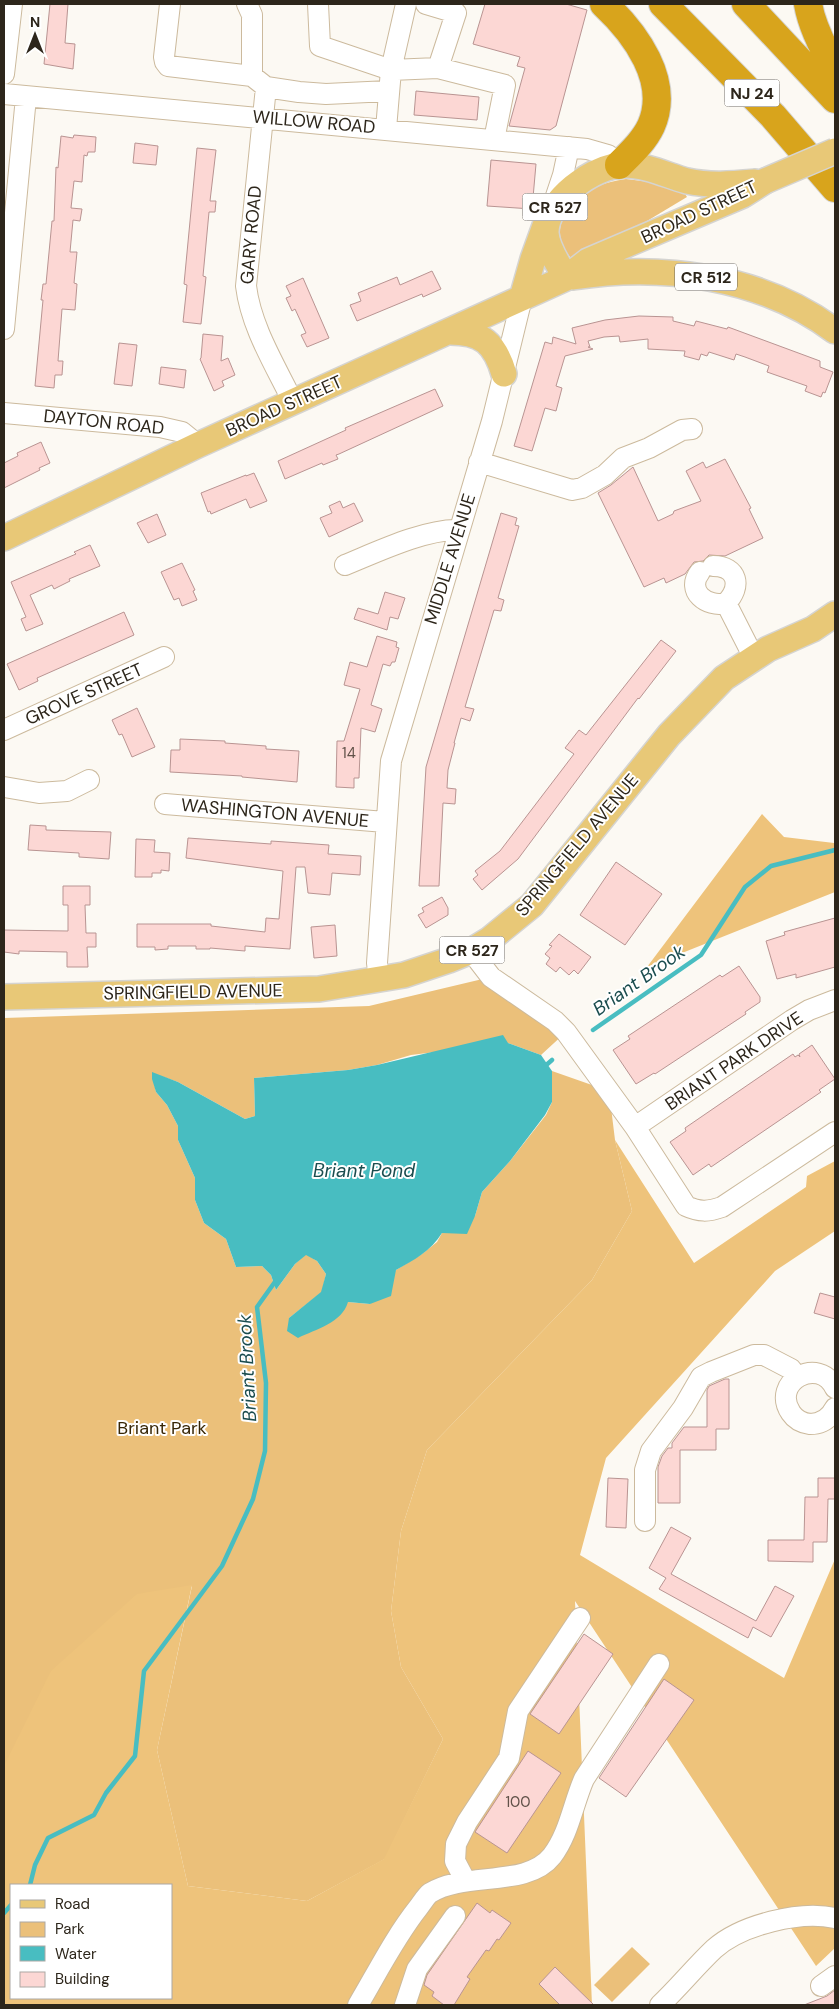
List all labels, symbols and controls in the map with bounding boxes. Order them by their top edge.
north arrow [10,10,60,60]
text: N [30,13,40,31]
road number: NJ 24 [724,80,780,106]
street label: WILLOW ROAD [252,105,376,139]
street label: BROAD STREET [637,175,761,249]
street label: GARY ROAD [235,185,267,285]
road number: CR 527 [522,193,588,220]
road number: CR 512 [675,264,737,290]
street label: BROAD STREET [222,370,346,442]
street label: DAYTON ROAD [42,404,166,440]
street label: MIDDLE AVENUE [419,491,481,627]
street label: GROVE STREET [21,657,147,731]
house number: 14 [342,743,356,763]
street label: SPRINGFIELD AVENUE [510,769,644,921]
street label: WASHINGTON AVENUE [180,793,370,833]
road number: CR 527 [440,936,504,964]
water label: Briant Brook [588,939,690,1021]
street label: SPRINGFIELD AVENUE [103,978,283,1006]
street label: BRIANT PARK DRIVE [660,1006,808,1116]
water label: Briant Pond [313,1158,416,1183]
water label: Briant Brook [232,1313,262,1422]
park label: Briant Park [117,1416,207,1440]
house number: 100 [505,1792,531,1812]
legend [10,1884,172,1999]
text: Road [55,1894,90,1914]
text: Park [55,1919,85,1939]
text: Water [55,1944,97,1964]
text: Building [55,1969,110,1989]

